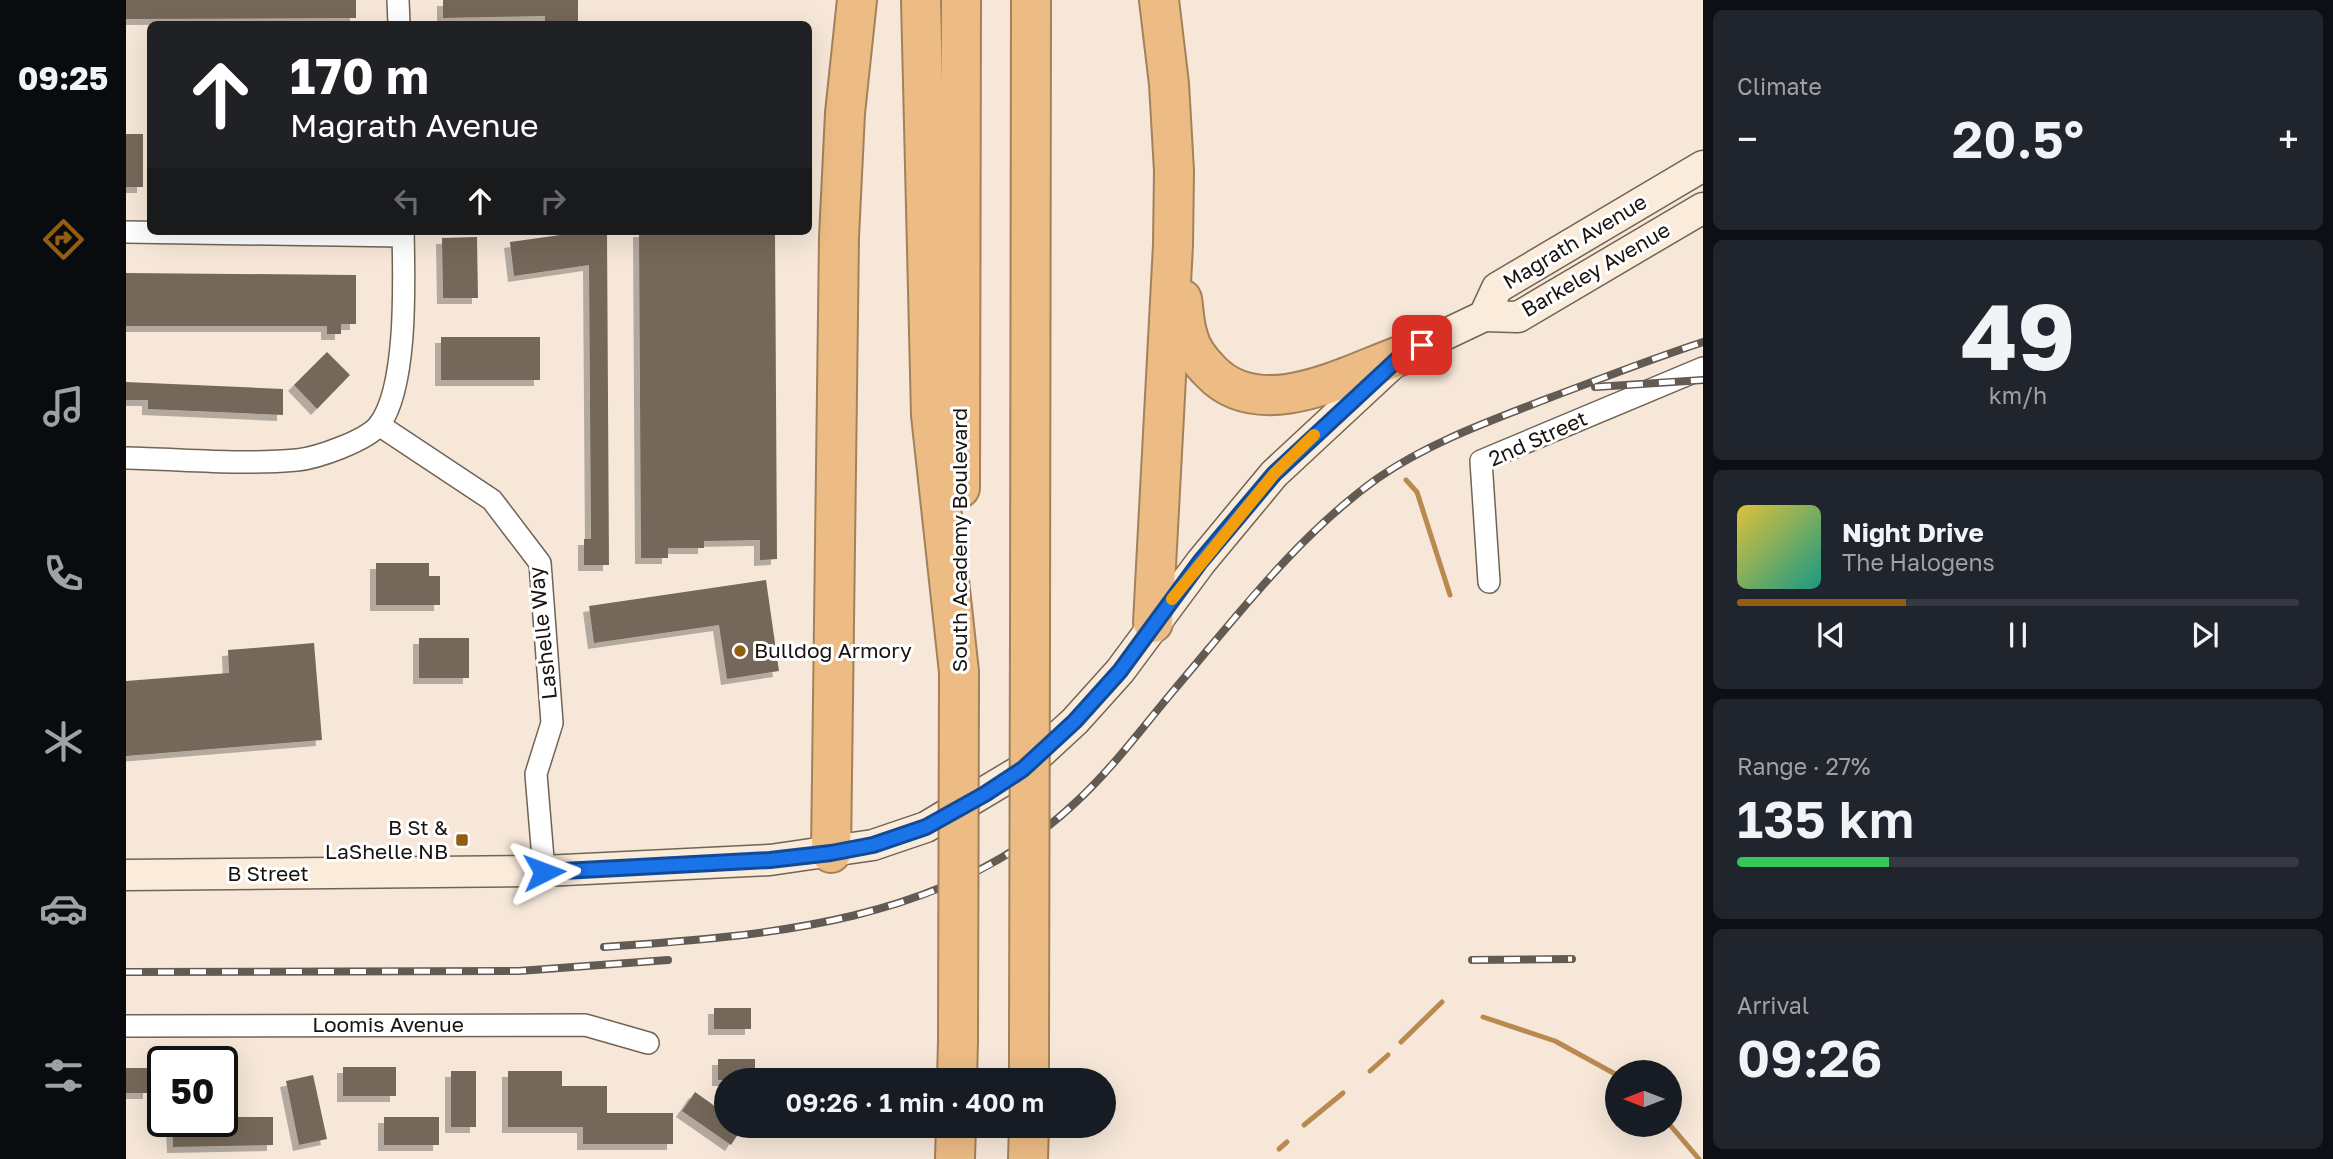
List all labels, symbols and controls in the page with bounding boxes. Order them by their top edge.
text: 170 m [290,46,429,105]
icon: ahead [175,49,266,140]
text: 09:25 [18,59,108,97]
text: Climate [1737,72,1822,100]
text: Magrath Avenue [290,106,539,144]
text: 20.5° [1952,107,2084,169]
text: − [1737,116,1758,161]
text: + [2278,116,2299,161]
icon: left [388,182,426,220]
icon: ahead [461,182,499,220]
icon: right [534,182,572,220]
street label: Magrath Avenue [1498,188,1651,294]
icon: directions [39,215,88,264]
street label: Barkeley Avenue [1517,216,1674,322]
text: 49 [1961,281,2075,390]
pin [1392,315,1452,375]
icon: arrive [1403,326,1441,364]
text: km/h [1989,381,2047,409]
icon: music [39,382,88,431]
street label: 2nd Street [1484,405,1591,471]
street label: South Academy Boulevard [946,408,972,672]
text: Night Drive [1842,517,1984,548]
text: The Halogens [1842,548,1995,576]
icon: phone [39,549,88,598]
street label: Lashelle Way [522,565,562,701]
icon: previous [1812,616,1850,654]
icon: pause [1999,616,2037,654]
icon: next [2186,616,2224,654]
place label: Bulldog Armory [754,637,912,663]
marker: Bulldog Armory [732,643,748,659]
icon: climate [39,717,88,766]
text: Range · 27% [1737,752,1870,780]
text: 135 km [1737,787,1914,849]
place label: B St & LaShelle NB [325,814,448,864]
marker: B St & LaShelle NB [454,832,470,848]
position arrow [507,835,581,909]
street label: B Street [227,860,309,886]
icon: car [39,884,88,933]
text: Arrival [1737,991,1809,1019]
street label: Loomis Avenue [312,1011,464,1037]
text: 09:26 [1737,1026,1882,1088]
speed limit sign: 50 [147,1046,238,1137]
icon: filters [39,1051,88,1100]
north arrow [1605,1060,1682,1138]
map controls [1605,1060,1682,1137]
text: 09:26 · 1 min · 400 m [786,1087,1044,1118]

